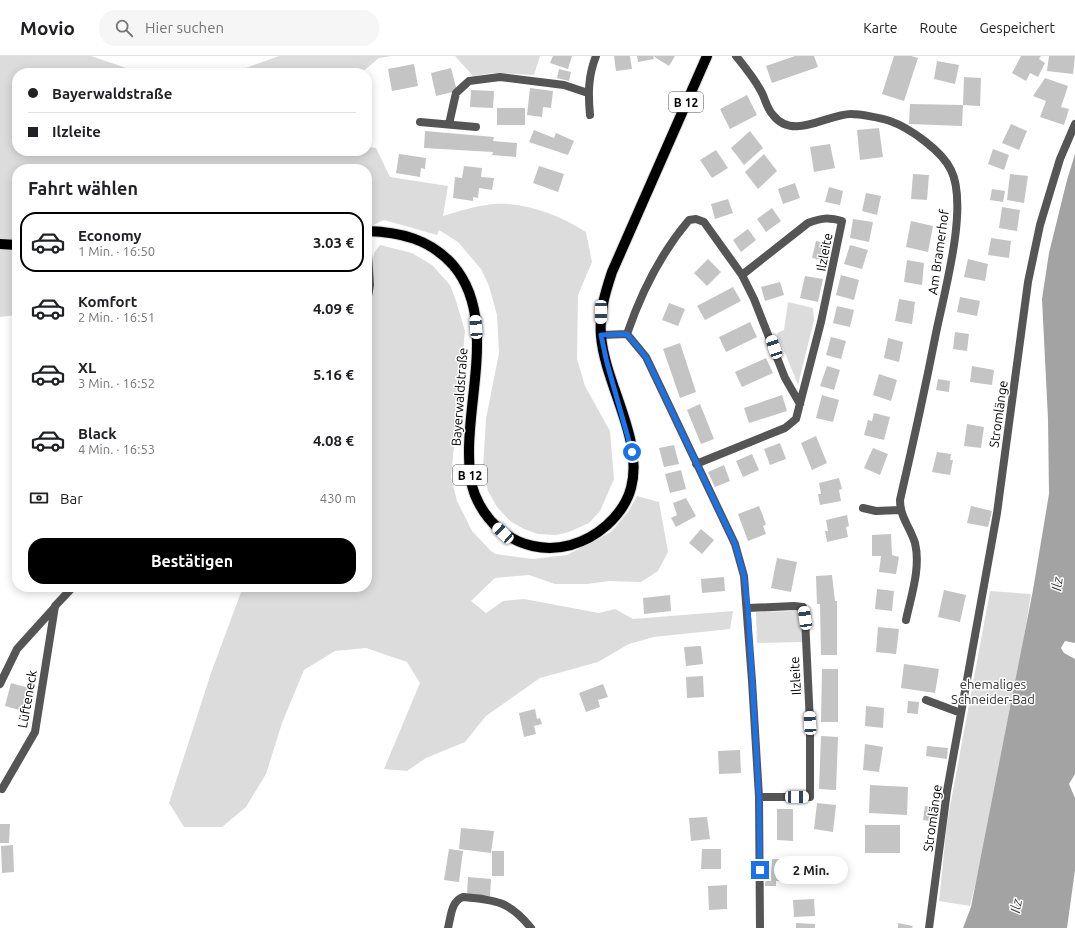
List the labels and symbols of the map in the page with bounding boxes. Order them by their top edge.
road number: B 12 [669,92,703,112]
street label: Am Bramerhof [925,209,951,295]
street label: Ilzleite [813,232,835,272]
car [595,300,607,324]
car [469,315,483,339]
car [764,334,784,360]
street label: Bayerwaldstraße [449,347,469,447]
street label: Stromlänge [986,379,1010,449]
route start [623,443,641,461]
road number: B 12 [453,465,487,485]
car [490,520,516,546]
water label: Ilz [1048,575,1066,592]
car [797,605,813,631]
street label: Ilzleite [787,656,803,696]
street label: Lüfteneck [15,669,39,729]
park label: ehemaliges Schneider-Bad [951,677,1035,706]
car [803,711,817,735]
street label: Stromlänge [920,783,944,853]
car [785,791,809,803]
callout: 2 Min. [774,856,848,884]
route end [751,861,769,879]
water label: Ilz [1007,897,1025,914]

